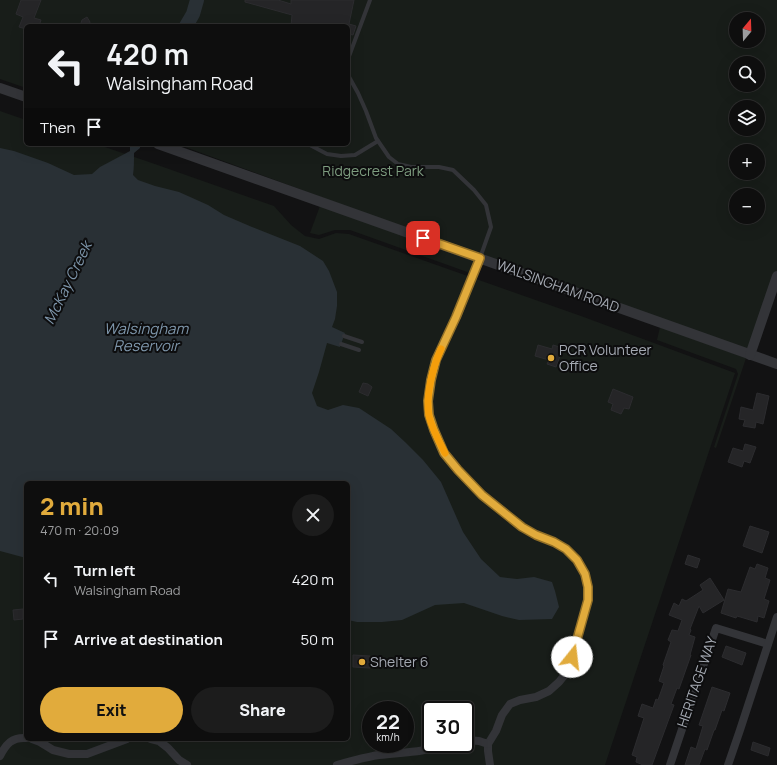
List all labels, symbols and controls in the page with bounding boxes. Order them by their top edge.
north arrow [729,12,765,48]
map controls [729,12,765,224]
text: 420 m [106,35,189,73]
icon: left [40,40,92,92]
button: search [729,56,765,92]
text: Walsingham Road [106,71,253,95]
button: layers [729,100,765,136]
icon: arrive [83,116,105,138]
text: Then [40,117,75,138]
button: + [729,144,765,180]
park label: Ridgecrest Park [322,161,425,180]
button: − [729,188,765,224]
pin [406,221,440,255]
icon: arrive [412,227,434,249]
water label: McKay Creek [38,236,98,328]
street label: WALSINGHAM ROAD [494,254,622,317]
water label: Walsingham Reservoir [104,318,189,356]
place label: PCR Volunteer Office [559,340,652,375]
marker: PCR Volunteer Office [546,353,556,363]
text: 2 min [40,489,104,522]
button: close [292,494,334,536]
text: 470 m · 20:09 [40,521,119,539]
text: Turn left [74,560,136,581]
icon: left [40,568,62,590]
text: 420 m [292,569,334,590]
text: Walsingham Road [74,581,181,599]
icon: arrive [40,628,62,650]
text: Arrive at destination [74,629,223,650]
text: 50 m [300,629,334,650]
street label: HERITAGE WAY [672,634,721,730]
position arrow [551,636,593,678]
place label: Shelter 6 [370,652,428,671]
marker: Shelter 6 [357,657,367,667]
button: Exit [40,687,183,733]
button: Share [191,687,334,733]
speed limit sign: 30 [422,701,474,753]
text: 22 [376,708,400,735]
text: km/h [376,730,400,744]

